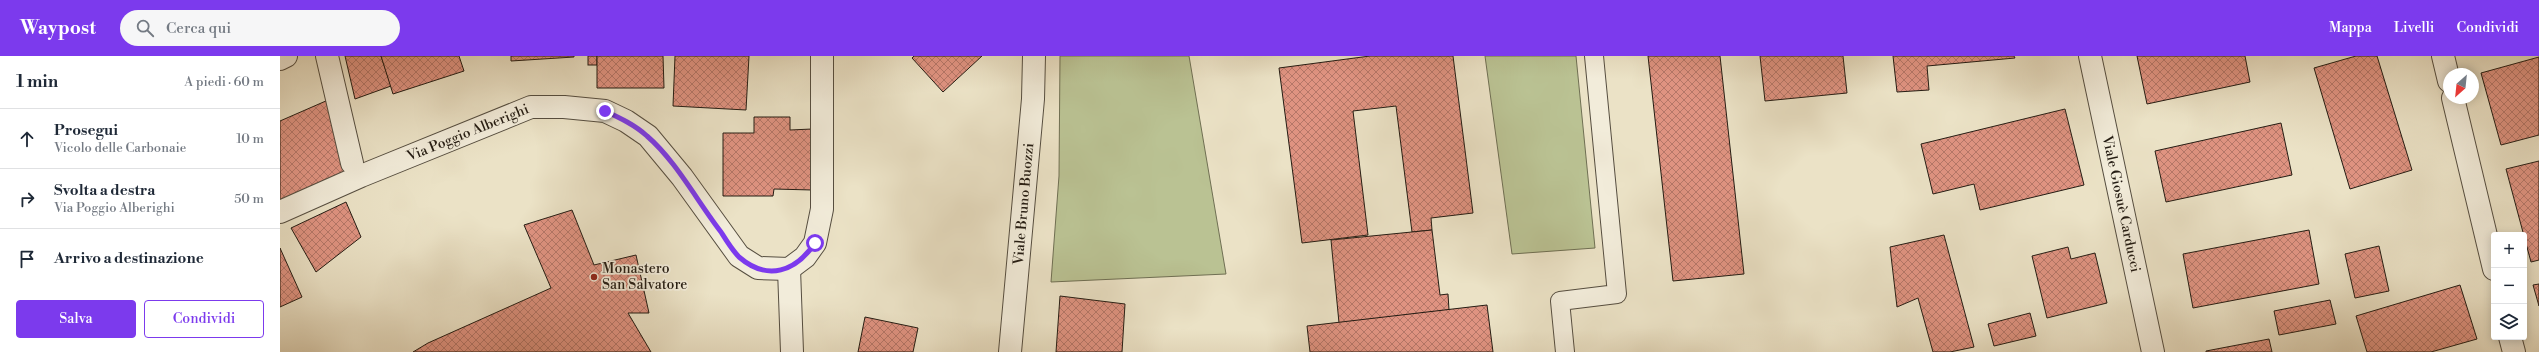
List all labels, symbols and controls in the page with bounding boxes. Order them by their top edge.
search box [120,10,400,46]
text: Waypost [20,16,96,40]
icon: search [134,17,156,39]
text: Cerca qui [166,19,231,38]
text: Mappa [2329,19,2372,37]
text: Livelli [2394,19,2434,37]
text: Condividi [2456,19,2519,37]
north arrow [2443,68,2479,104]
text: 1 min [16,71,58,93]
text: A piedi · 60 m [184,74,264,90]
street label: Via Poggio Alberighi [403,100,532,166]
route end [596,102,614,120]
text: Prosegui [54,121,118,140]
icon: ahead [16,128,38,150]
text: 10 m [236,131,264,147]
street label: Viale Giosuè Carducci [2098,133,2144,274]
text: Vicolo delle Carbonaie [54,140,186,156]
street label: Viale Bruno Buozzi [1010,142,1038,267]
text: Svolta a destra [54,181,155,200]
icon: right [16,188,38,210]
text: 50 m [234,191,264,207]
text: Via Poggio Alberighi [54,200,175,216]
map controls [2491,232,2527,340]
button: + [2491,232,2527,268]
route start [806,234,824,252]
icon: arrive [16,248,38,270]
text: Arrivo a destinazione [54,249,204,268]
place label: Monastero San Salvatore [602,260,687,294]
button: − [2491,268,2527,304]
marker: Monastero San Salvatore [589,272,599,282]
button: Salva [16,300,136,338]
button: Condividi [144,300,264,338]
button: layers [2491,304,2527,340]

